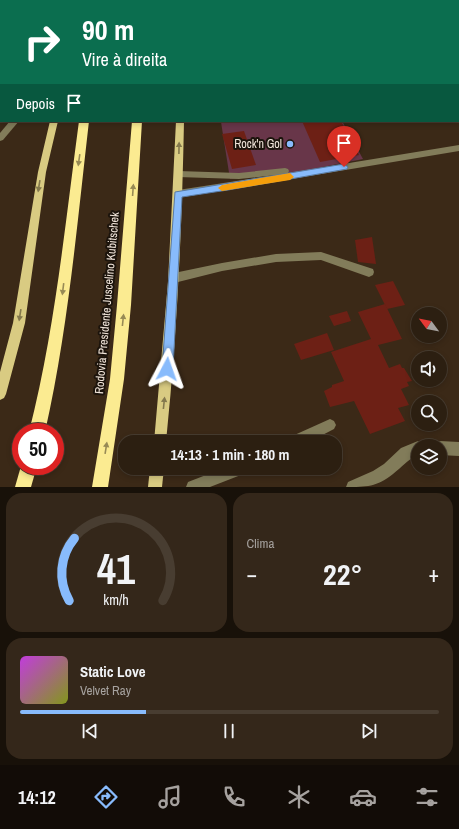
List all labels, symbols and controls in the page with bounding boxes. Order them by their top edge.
text: 90 m [82,11,134,49]
icon: right [16,16,68,68]
text: Vire à direita [82,47,167,72]
icon: arrive [63,92,85,114]
text: Depois [16,93,55,114]
pin [327,126,361,167]
icon: arrive [333,132,355,154]
place label: Rock'n Gol [234,136,282,152]
marker: Rock'n Gol [285,139,295,149]
one-way arrow [176,141,182,154]
one-way arrow [76,154,82,166]
one-way arrow [36,180,42,192]
one-way arrow [129,184,136,196]
street label: Rodovia Presidente Juscelino Kubitschek [91,211,123,395]
one-way arrow [60,283,66,295]
north arrow [411,307,447,343]
map controls [411,307,447,475]
one-way arrow [17,309,23,321]
one-way arrow [120,314,126,326]
position arrow [146,348,188,390]
button: sound [411,351,447,387]
button: search [411,395,447,431]
one-way arrow [161,397,167,409]
speed limit sign: 50 [12,423,64,475]
button: layers [411,439,447,475]
one-way arrow [103,442,109,455]
text: 14:13 · 1 min · 180 m [171,444,289,465]
text: Clima [247,535,274,552]
text: 41 [97,540,135,596]
text: 22° [323,554,362,594]
text: − [247,559,257,589]
text: + [428,559,439,589]
text: km/h [104,589,129,608]
text: Static Love [80,661,146,682]
text: Velvet Ray [80,682,131,699]
icon: previous [79,720,101,742]
icon: pause [218,720,240,742]
icon: next [358,720,380,742]
icon: directions [92,783,120,811]
icon: music [156,783,184,811]
icon: phone [220,783,248,811]
icon: climate [285,783,313,811]
icon: car [349,783,377,811]
icon: filters [413,783,441,811]
text: 14:12 [18,785,56,810]

